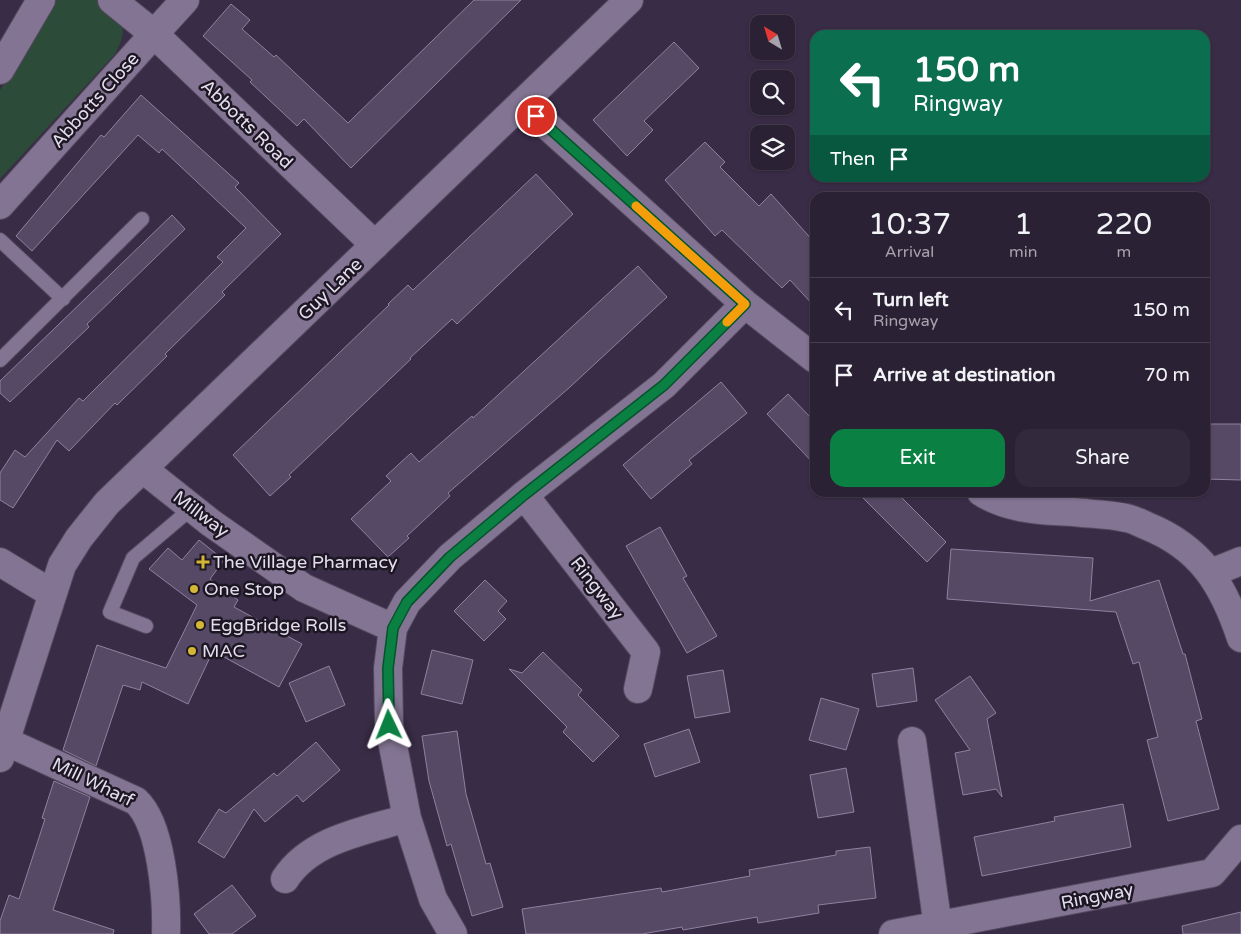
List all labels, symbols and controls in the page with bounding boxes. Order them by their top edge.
north arrow [750,15,795,60]
map controls [750,15,795,170]
street label: Abbotts Close [46,48,144,152]
text: 150 m [913,49,1020,91]
icon: left [830,50,895,115]
button: search [750,70,795,115]
street label: Abbotts Road [196,75,298,173]
text: Ringway [913,91,1003,117]
pin [515,95,557,137]
icon: arrive [522,102,550,130]
button: layers [750,125,795,170]
icon: arrive [885,145,913,173]
text: Then [830,148,875,170]
text: 10:37 [868,206,951,243]
text: 1 [1014,206,1033,243]
text: 220 [1096,206,1152,243]
text: Arrival [885,242,934,262]
text: min [1009,242,1038,262]
text: m [1116,242,1131,262]
street label: Guy Lane [293,253,367,325]
text: Turn left [873,289,949,311]
icon: left [830,296,858,324]
text: 150 m [1132,299,1190,321]
text: Ringway [873,311,938,331]
icon: arrive [830,361,858,389]
text: Arrive at destination [873,364,1056,386]
text: 70 m [1144,364,1190,386]
button: Exit [830,429,1005,487]
button: Share [1015,429,1190,487]
street label: Millway [169,486,234,542]
place label: The Village Pharmacy [213,551,398,573]
street label: Ringway [566,552,628,624]
marker: The Village Pharmacy [197,556,209,568]
place label: One Stop [204,578,284,600]
marker: One Stop [188,583,200,595]
place label: EggBridge Rolls [210,614,346,636]
marker: EggBridge Rolls [194,619,206,631]
place label: MAC [202,640,245,662]
marker: MAC [186,645,198,657]
position arrow [362,698,414,750]
street label: Mill Wharf [48,753,138,811]
street label: Ringway [1059,878,1135,914]

